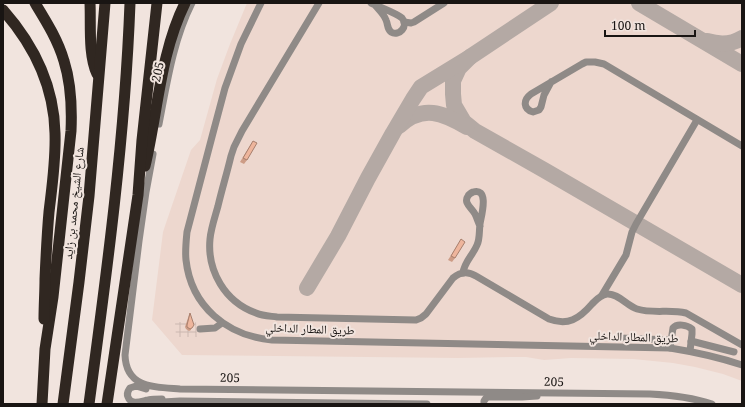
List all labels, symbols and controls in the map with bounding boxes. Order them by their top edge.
scale bar [605,12,695,38]
text: 100 m [611,17,646,34]
street label: 205 [147,60,168,84]
street label: شارع الشيخ محمد بن زايد [59,146,88,260]
street label: طريق المطار الداخلي [265,318,355,341]
street label: طريق المطار الداخلي [589,326,679,349]
street label: 205 [220,369,240,386]
street label: 205 [544,373,564,390]

